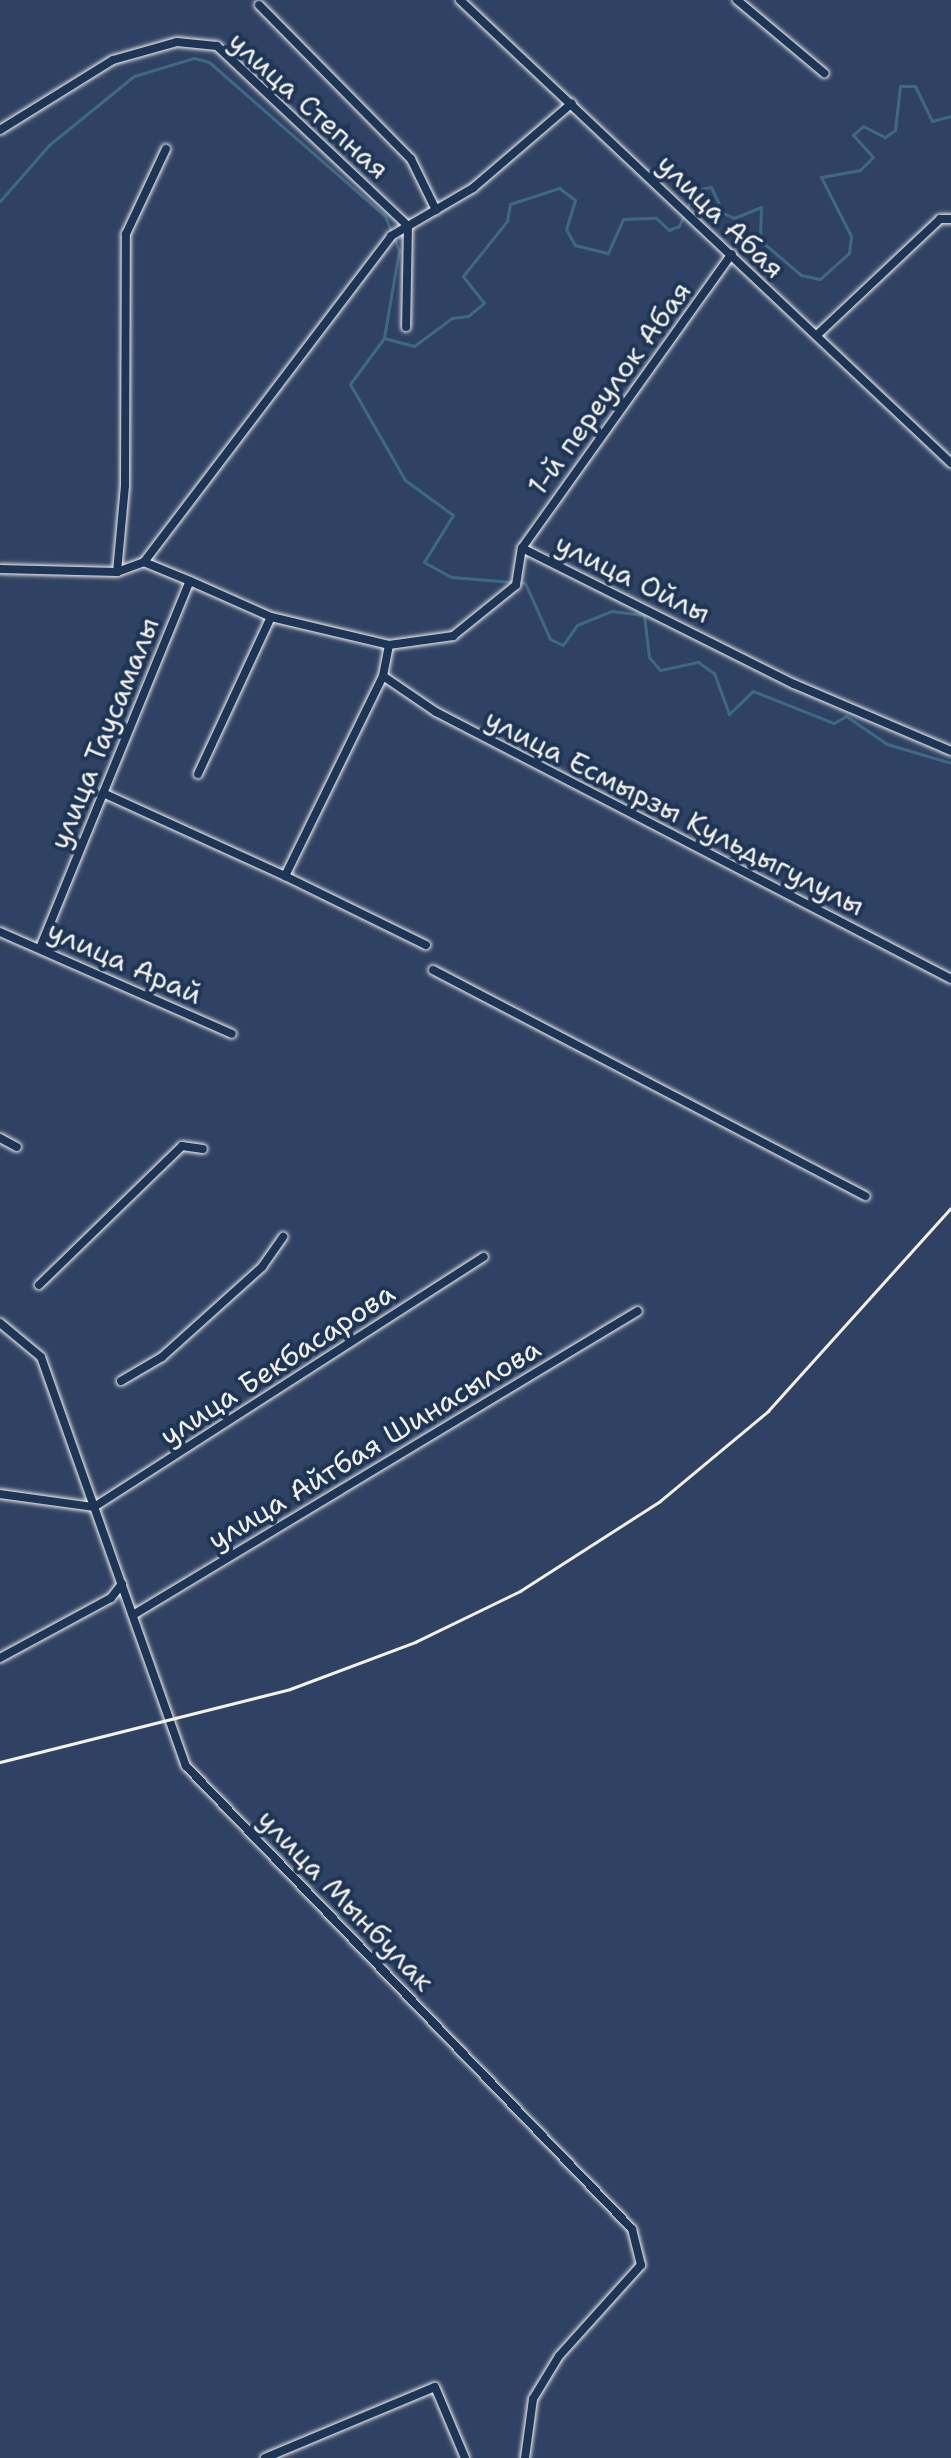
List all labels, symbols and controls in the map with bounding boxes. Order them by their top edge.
street label: улица Степная [222,24,396,186]
street label: улица Абая [650,147,792,285]
street label: 1-й переулок Абая [520,275,698,501]
street label: улица Ойлы [550,526,716,630]
street label: улица Таусамалы [42,612,166,854]
street label: улица Есмырзы Кульдыгулулы [480,701,870,923]
street label: улица Арай [42,913,208,1011]
street label: улица Бекбасарова [153,1276,401,1452]
street label: улица Айтбая Шинасылова [202,1331,546,1557]
street label: улица Мынбулак [251,1802,441,1998]

